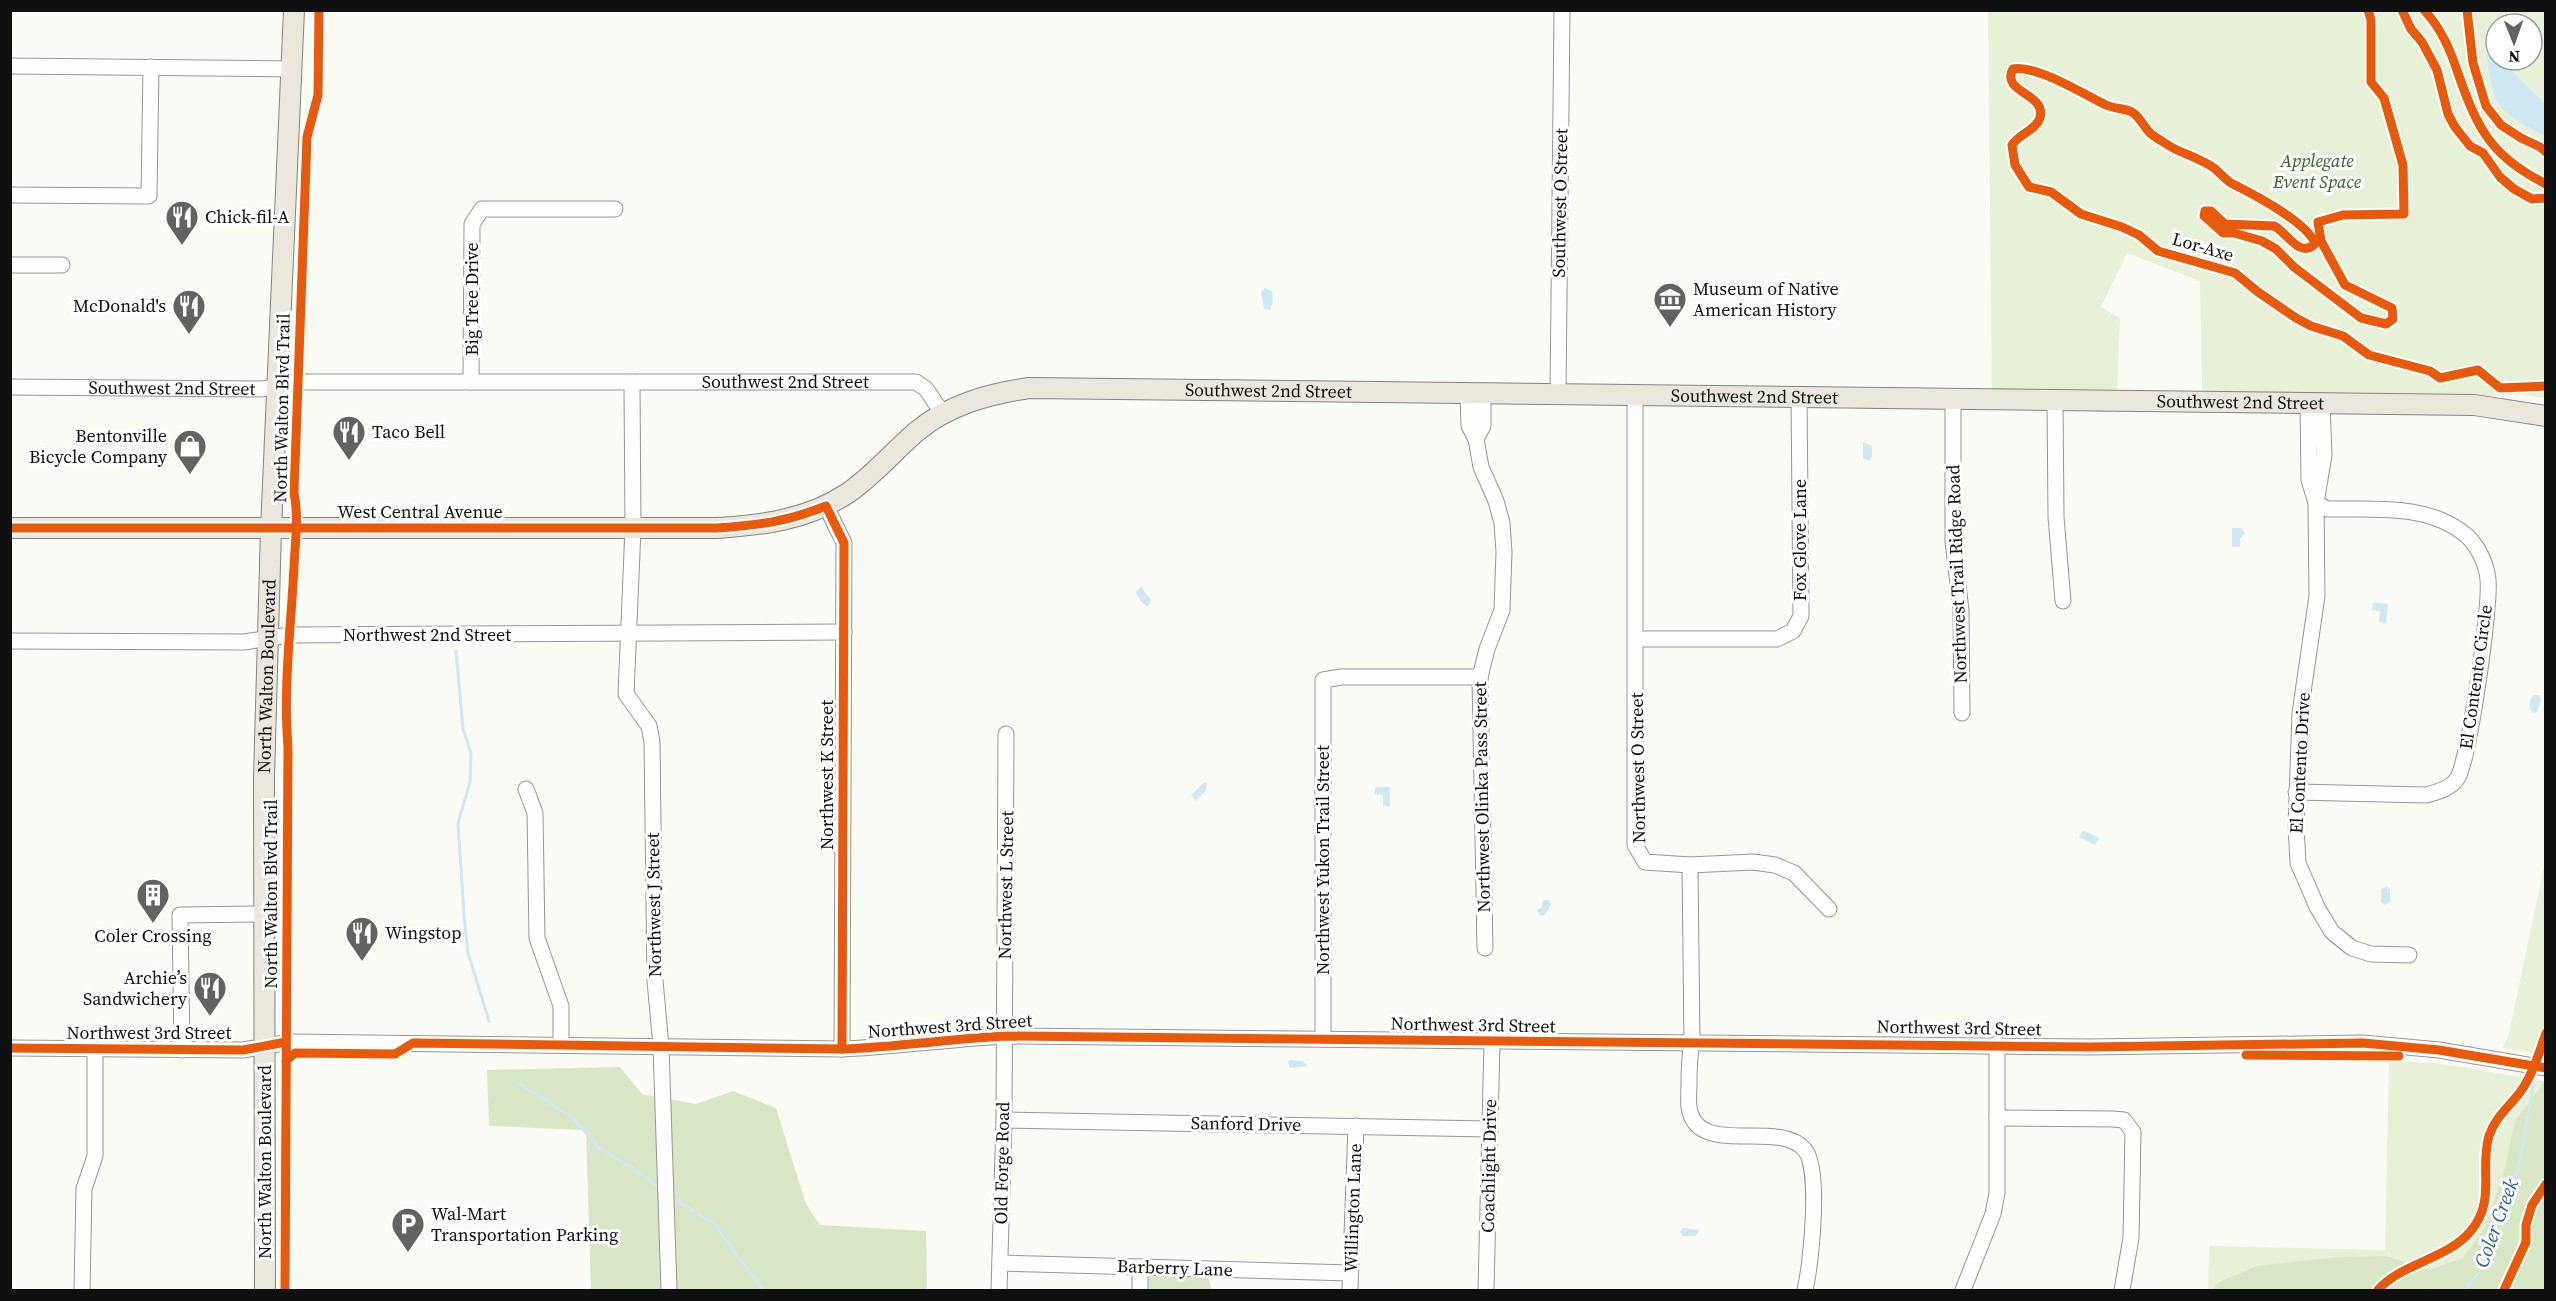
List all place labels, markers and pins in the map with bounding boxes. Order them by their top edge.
restaurant icon: Chick-fil-A [164,199,200,246]
place label: Chick-fil-A [205,204,289,229]
place label: Museum of Native American History [1693,276,1839,322]
museum icon: Museum of Native American History [1652,281,1688,328]
restaurant icon: McDonald's [171,288,207,335]
place label: McDonald's [73,293,166,318]
restaurant icon: Taco Bell [331,414,367,461]
place label: Taco Bell [372,419,445,444]
place label: Bentonville Bicycle Company [29,423,168,469]
shop icon: Bentonville Bicycle Company [172,428,208,475]
building icon: Coler Crossing [135,877,171,924]
restaurant icon: Wingstop [344,915,380,962]
place label: Wingstop [385,920,461,945]
place label: Coler Crossing [94,923,212,948]
place label: Archie’s Sandwichery [83,965,188,1011]
restaurant icon: Archie’s Sandwichery [192,970,228,1017]
place label: Wal-Mart Transportation Parking [431,1201,618,1247]
parking icon: Wal-Mart Transportation Parking [390,1206,426,1253]

